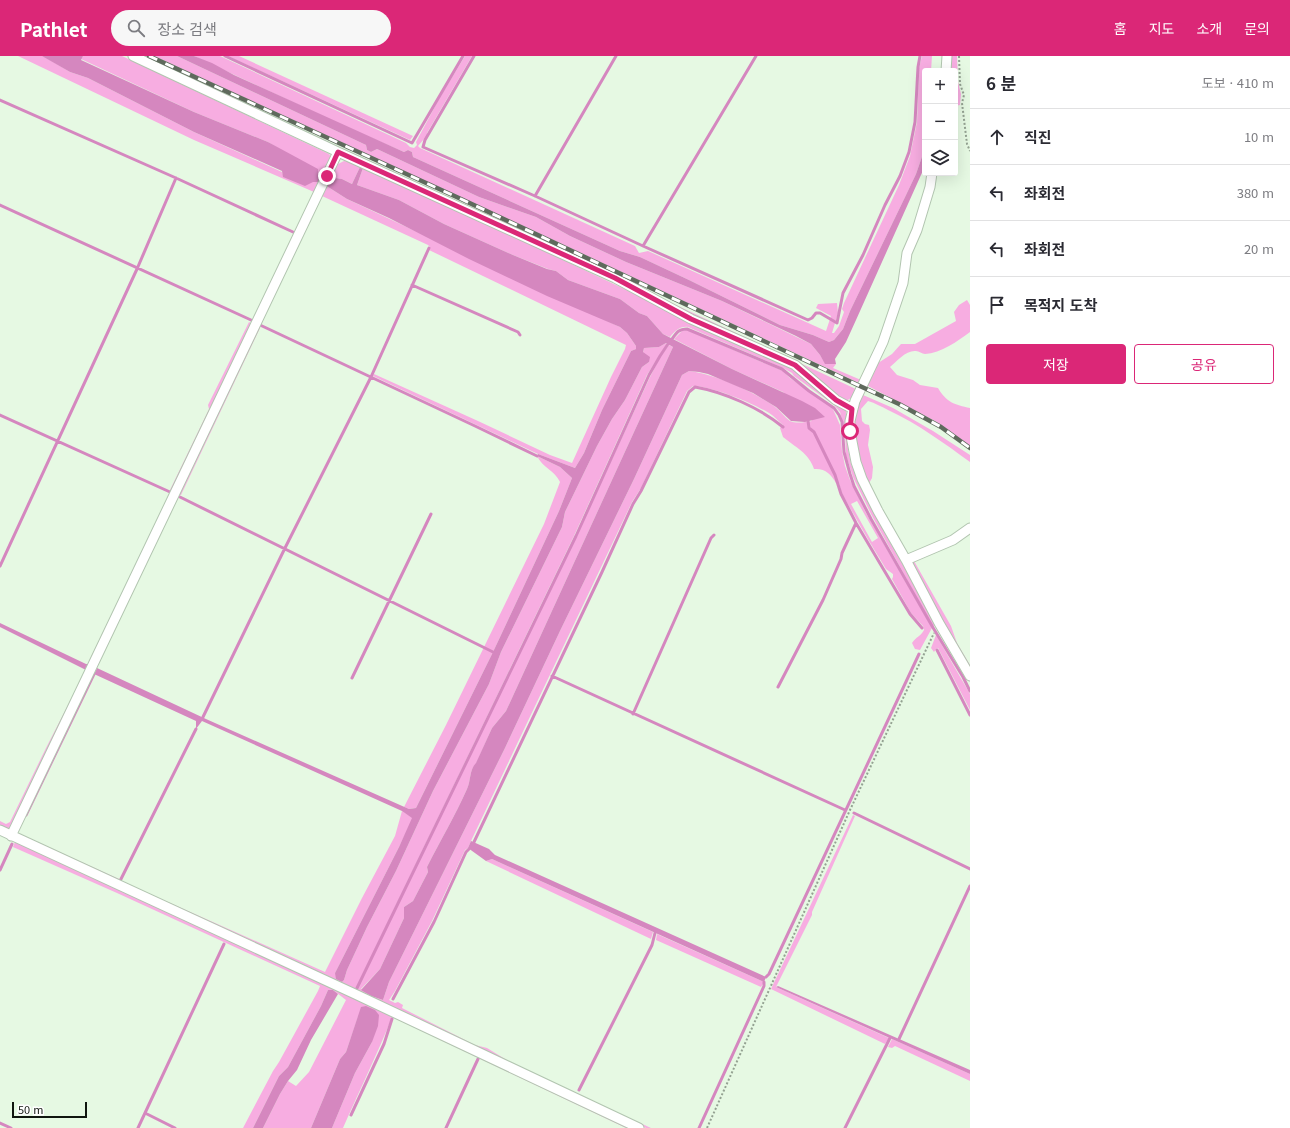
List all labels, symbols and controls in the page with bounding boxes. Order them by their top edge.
search box [111,10,391,46]
text: Pathlet [20,15,87,42]
icon: search [125,17,147,39]
text: 장소 검색 [157,18,217,39]
text: 홈 [1114,18,1127,38]
text: 지도 [1149,18,1174,38]
text: 소개 [1196,18,1222,38]
text: 문의 [1244,18,1270,38]
map controls [922,68,958,176]
button: + [922,68,958,104]
text: 6 분 [986,70,1016,95]
text: 도보 · 410 m [1202,73,1274,92]
button: − [922,104,958,140]
icon: ahead [986,126,1008,148]
text: 직진 [1024,126,1052,147]
text: 10 m [1244,127,1274,146]
button: layers [922,140,958,176]
route end [318,167,336,185]
icon: left [986,182,1008,204]
text: 좌회전 [1024,182,1065,203]
text: 380 m [1237,183,1274,202]
icon: left [986,238,1008,260]
text: 좌회전 [1024,238,1065,259]
text: 20 m [1244,239,1274,258]
icon: arrive [986,294,1008,316]
text: 목적지 도착 [1024,294,1097,315]
button: 저장 [986,344,1126,384]
button: 공유 [1134,344,1274,384]
route start [841,422,859,440]
scale bar [12,1100,87,1119]
text: 50 m [18,1101,43,1117]

